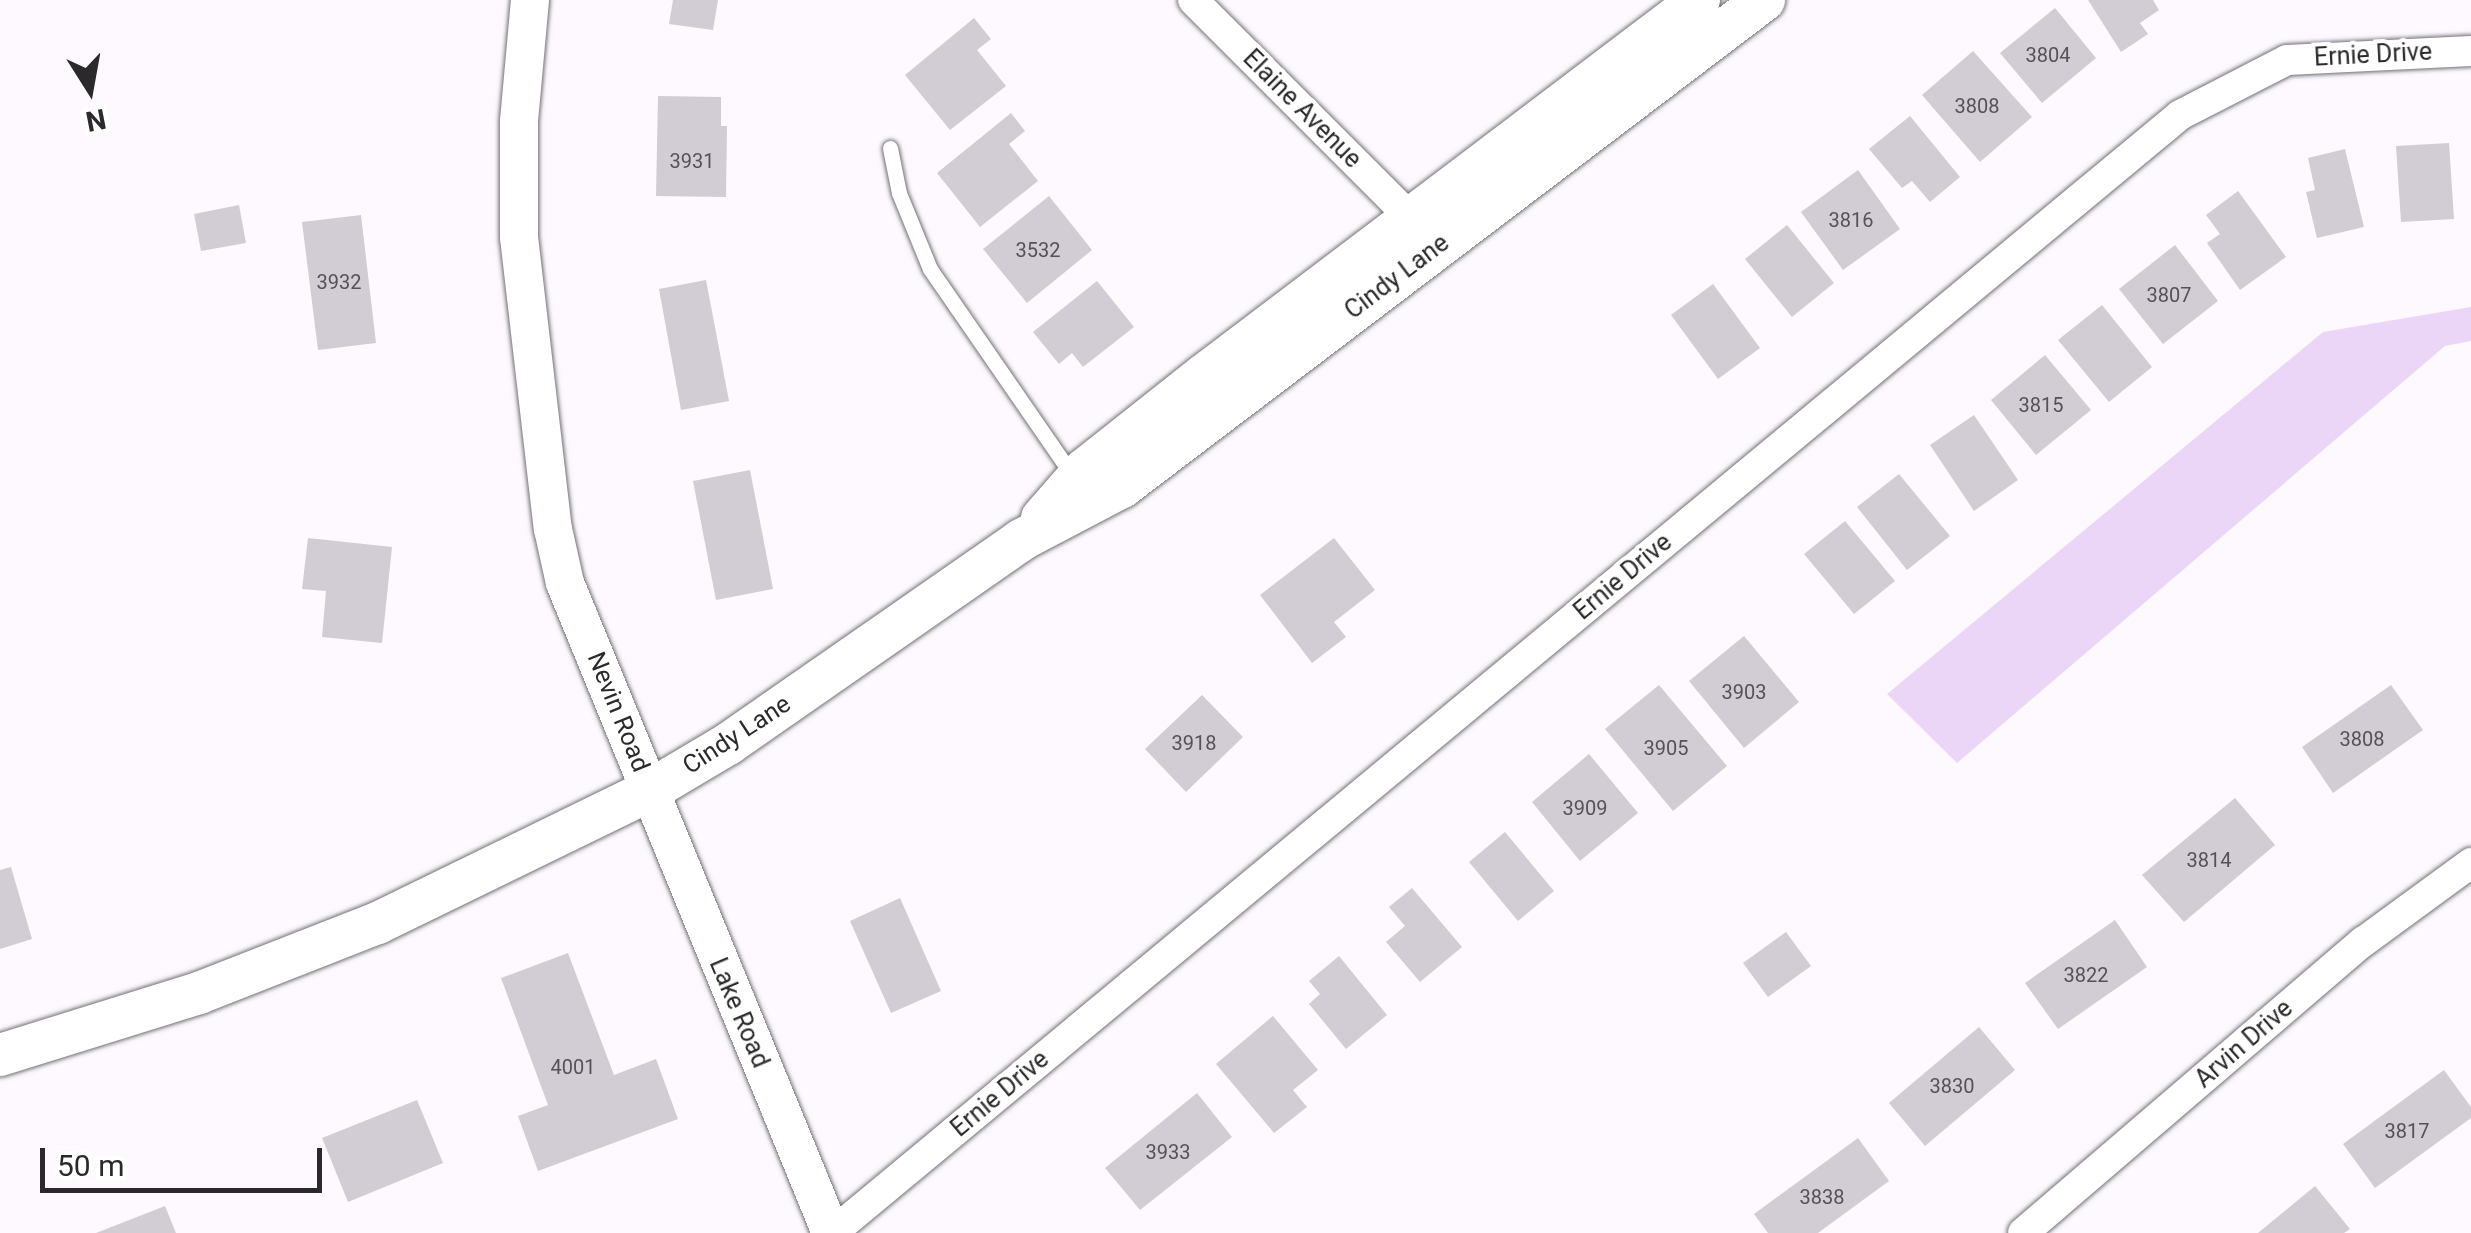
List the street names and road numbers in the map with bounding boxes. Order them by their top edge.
street label: Ernie Drive [2313,37,2433,73]
street label: Elaine Avenue [1237,44,1367,174]
street label: Cindy Lane [1339,228,1455,326]
street label: Ernie Drive [1568,528,1678,626]
street label: Nevin Road [580,648,656,776]
street label: Cindy Lane [677,689,797,781]
street label: Lake Road [702,954,776,1072]
street label: Arvin Drive [2189,994,2299,1094]
street label: Ernie Drive [945,1045,1055,1143]

